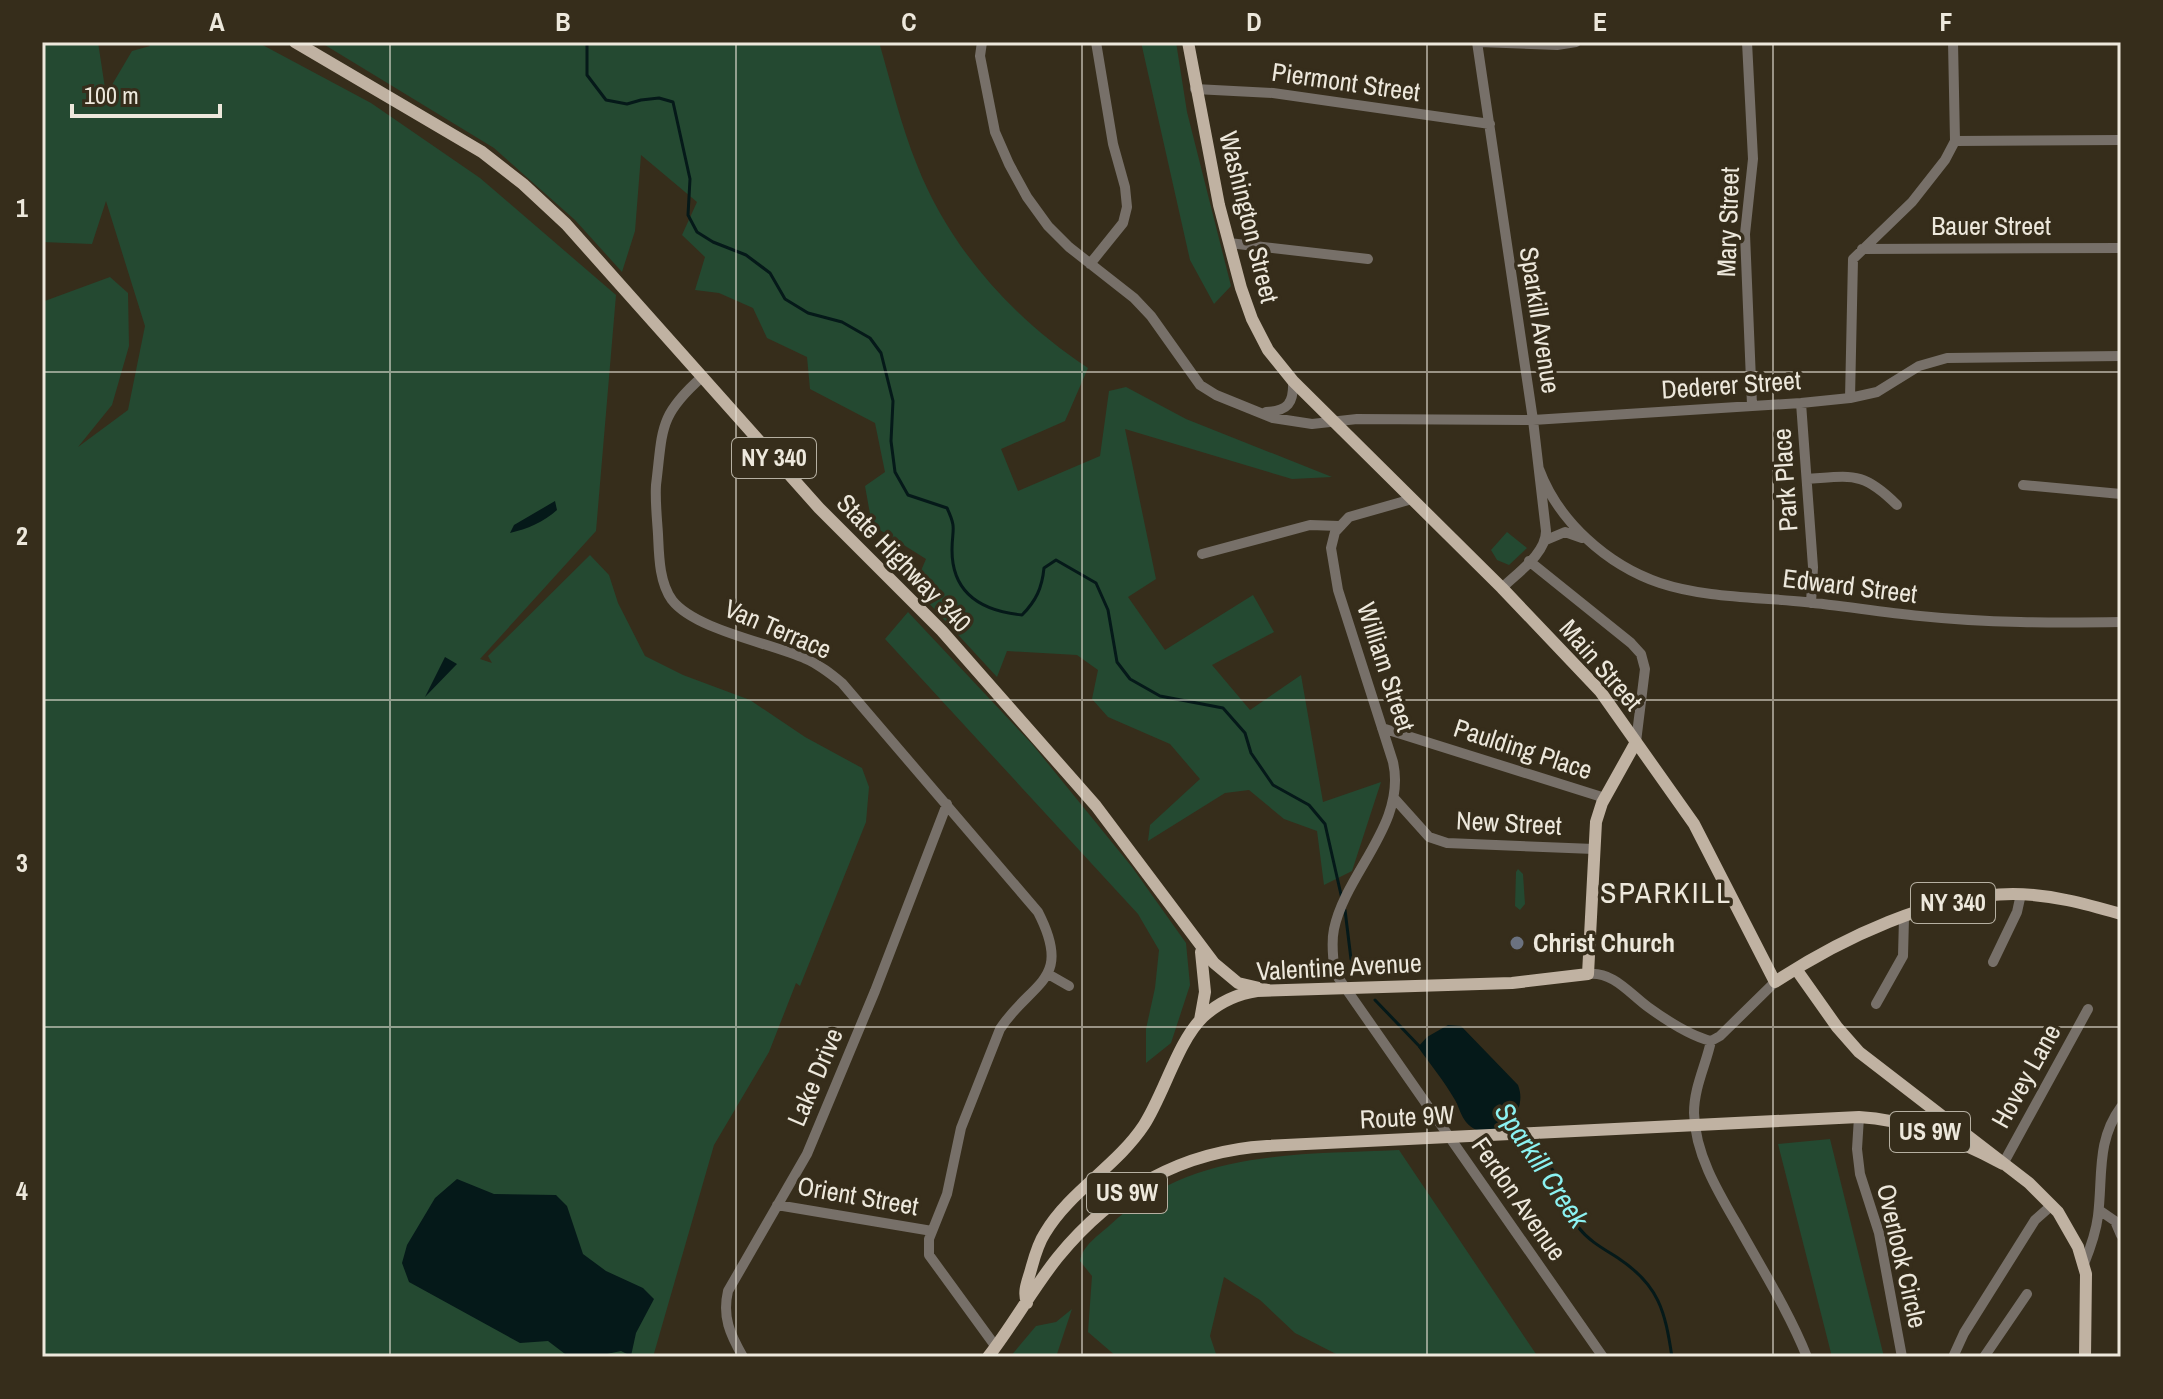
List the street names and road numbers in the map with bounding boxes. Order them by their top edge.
street label: Piermont Street [1270,54,1423,109]
street label: Washington Street [1211,127,1288,306]
street label: Mary Street [1708,166,1747,278]
street label: Bauer Street [1931,208,2051,243]
street label: Sparkill Avenue [1512,244,1569,396]
street label: Dederer Street [1660,362,1802,407]
street label: Park Place [1763,427,1806,533]
road number: NY 340 [732,438,816,478]
street label: State Highway 340 [829,486,980,640]
street label: Edward Street [1781,560,1919,611]
street label: Van Terrace [719,590,837,667]
street label: William Street [1349,598,1424,736]
street label: Main Street [1552,612,1651,718]
street label: Paulding Place [1450,710,1597,787]
street label: New Street [1455,802,1563,843]
road number: NY 340 [1911,883,1995,923]
street label: Valentine Avenue [1256,945,1422,988]
street label: Hovey Lane [1983,1018,2068,1134]
street label: Lake Drive [778,1023,851,1131]
street label: Route 9W [1359,1097,1455,1136]
road number: US 9W [1890,1112,1970,1152]
street label: Ferdon Avenue [1464,1130,1575,1267]
street label: Orient Street [795,1168,921,1223]
road number: US 9W [1087,1173,1167,1213]
street label: Overlook Circle [1869,1180,1936,1331]

